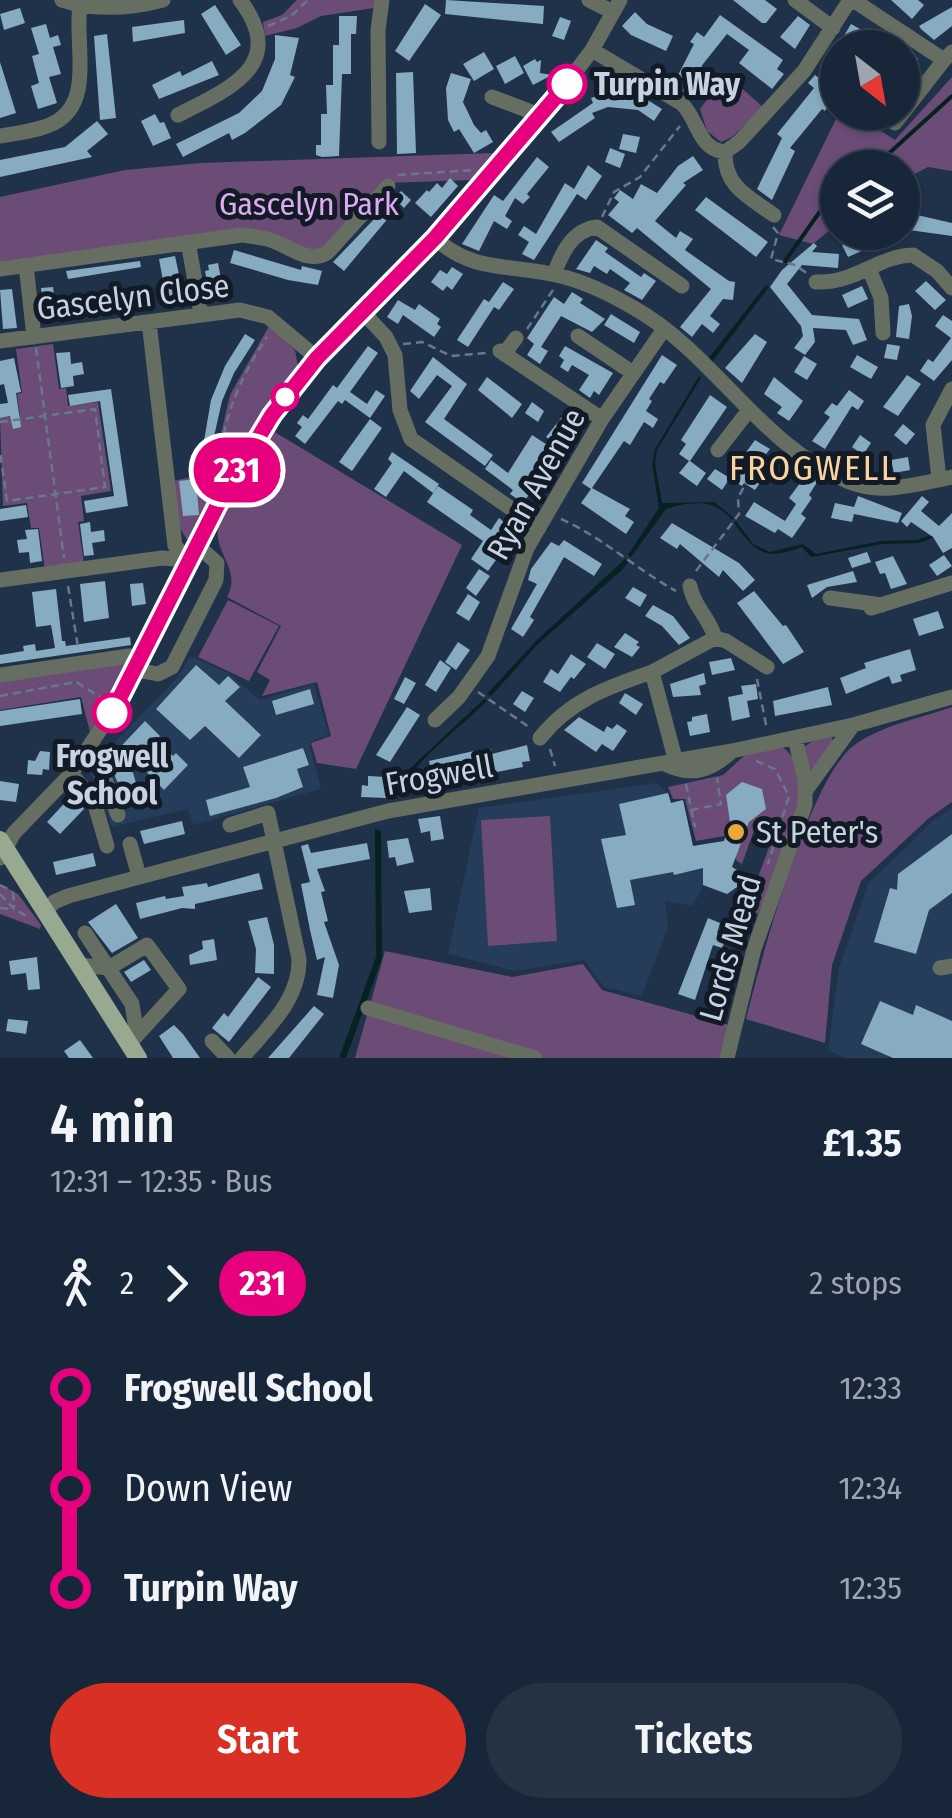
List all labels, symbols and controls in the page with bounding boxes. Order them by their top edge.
north arrow [820,30,920,130]
map controls [820,30,920,250]
marker: Turpin Way [548,65,586,103]
place label: Turpin Way [594,65,741,103]
button: layers [820,150,920,250]
park label: Gascelyn Park [219,185,399,223]
street label: Gascelyn Close [35,266,231,328]
unlabelled marker [272,384,298,410]
street label: Ryan Avenue [479,402,593,566]
line badge: 231 [180,438,294,502]
district label: FROGWELL [729,447,899,489]
text: 231 [214,449,260,491]
marker: Frogwell School [93,694,131,732]
place label: Frogwell School [56,737,169,812]
street label: Frogwell [382,747,496,803]
place label: St Peter's [756,813,878,851]
marker: St Peter's [725,821,747,843]
street label: Lords Mead [691,871,769,1025]
text: 4 min [50,1091,175,1157]
text: £1.35 [823,1120,902,1166]
text: 12:31 – 12:35 · Bus [50,1162,273,1200]
icon: walk [50,1256,105,1311]
icon: forward [149,1256,204,1311]
text: 231 [239,1262,286,1304]
text: 2 [120,1264,134,1302]
text: 2 stops [809,1264,902,1302]
text: Frogwell School [124,1365,373,1411]
text: 12:33 [839,1369,902,1407]
text: Down View [124,1465,293,1511]
text: 12:34 [839,1469,902,1507]
text: Turpin Way [124,1565,298,1611]
text: 12:35 [839,1569,902,1607]
button: Start [50,1683,466,1798]
button: Tickets [486,1683,902,1798]

